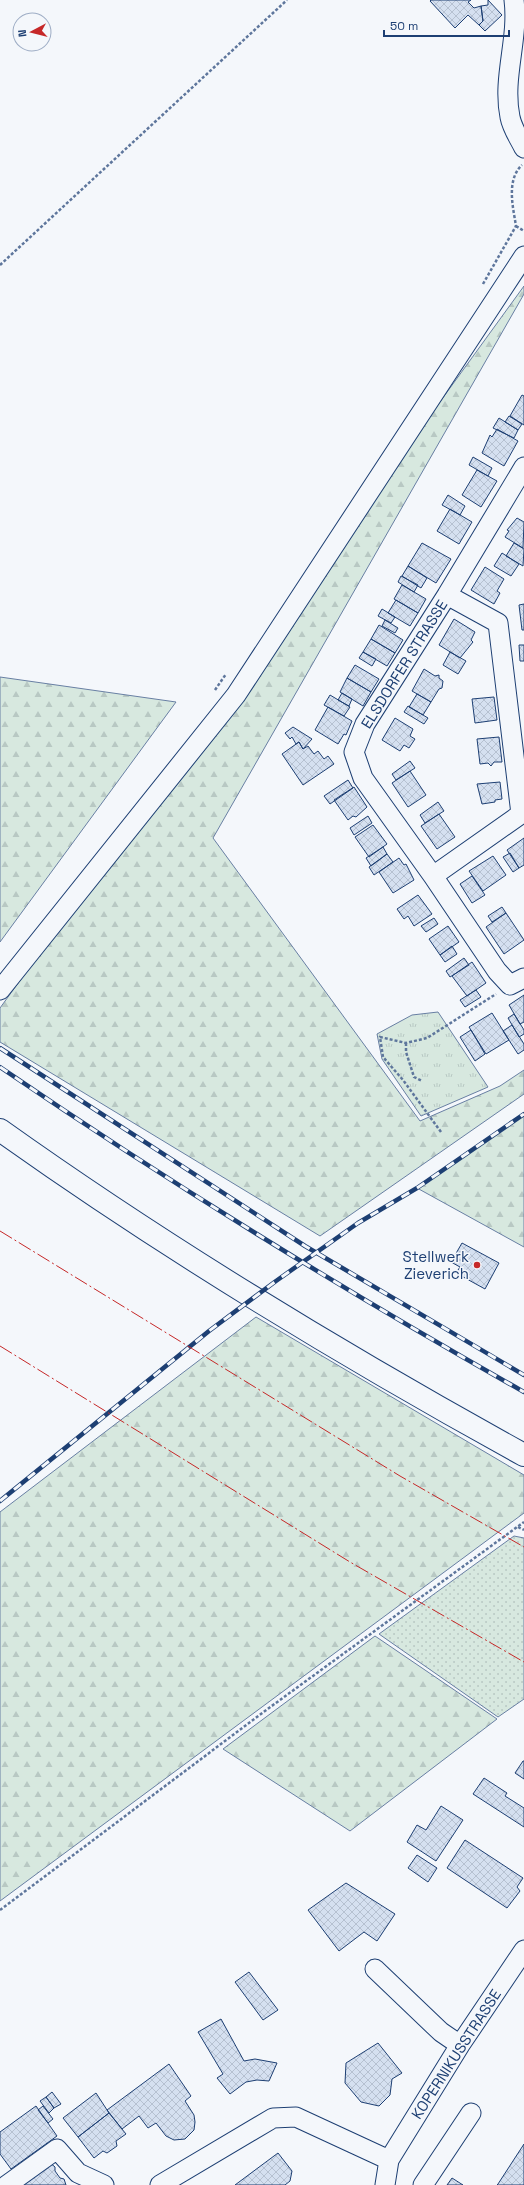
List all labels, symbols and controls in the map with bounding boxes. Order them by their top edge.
north arrow [12,12,52,52]
scale bar [384,12,509,38]
text: 50 m [390,18,418,34]
text: N [15,29,29,38]
street label: ELSDORFER STRASSE [357,596,451,732]
place label: Stellwerk Zieverich [402,1247,469,1283]
marker: Stellwerk Zieverich [472,1260,482,1270]
street label: KOPERNIKUSSTRASSE [407,1986,505,2122]

